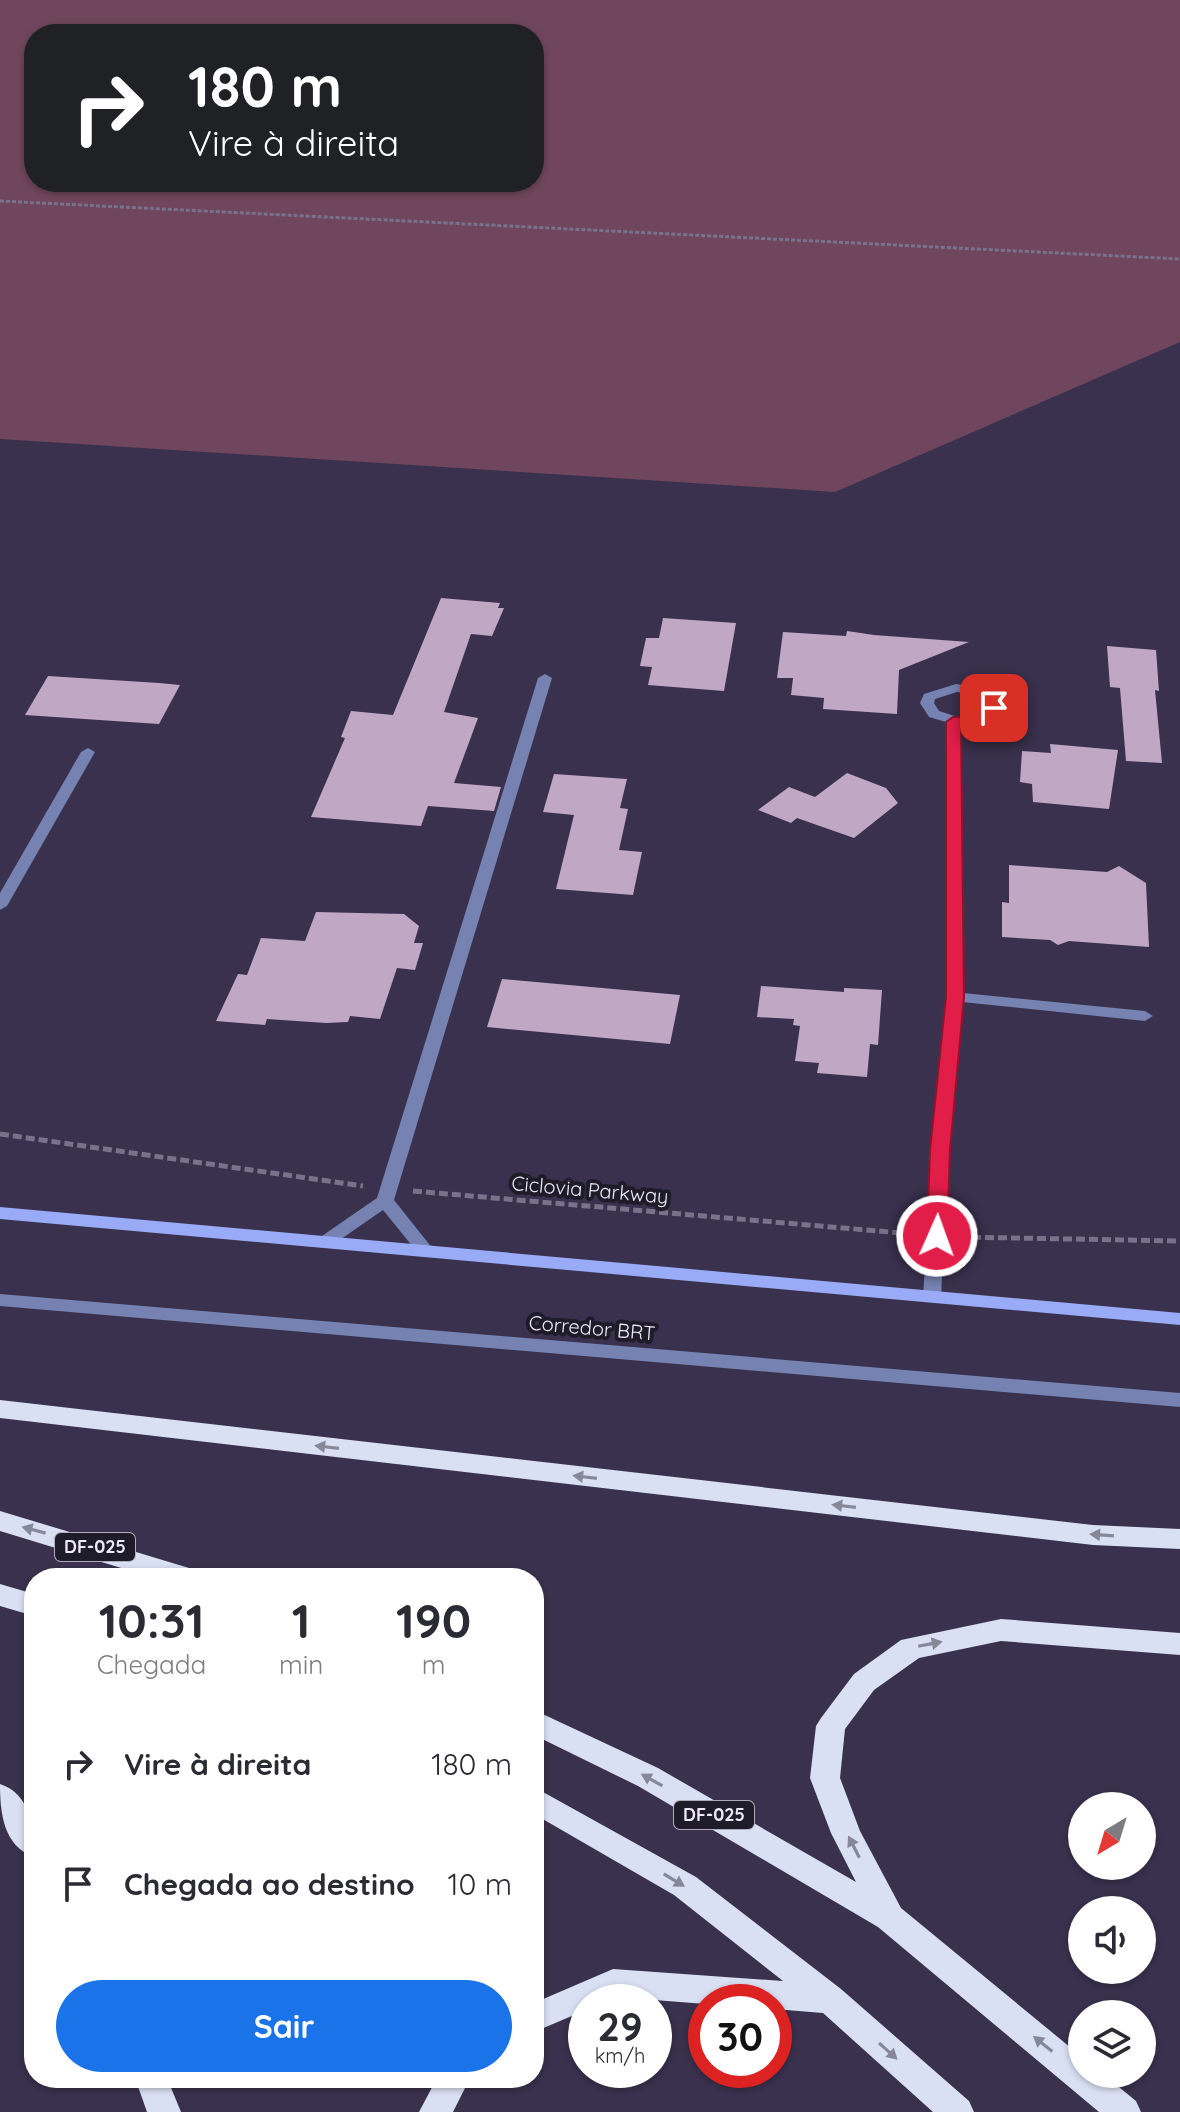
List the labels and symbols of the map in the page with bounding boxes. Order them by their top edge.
pin [960,674,1028,742]
street label: Ciclovia Parkway [511,1170,670,1209]
position arrow [895,1194,979,1278]
street label: Corredor BRT [528,1310,656,1345]
one-way arrow [314,1440,339,1453]
one-way arrow [573,1470,598,1483]
one-way arrow [831,1500,856,1513]
one-way arrow [22,1524,47,1536]
one-way arrow [1089,1528,1114,1541]
road number: DF-025 [55,1533,135,1561]
one-way arrow [918,1637,943,1650]
one-way arrow [640,1773,663,1787]
north arrow [1068,1792,1156,1880]
road number: DF-025 [674,1801,754,1829]
one-way arrow [847,1836,860,1859]
one-way arrow [663,1873,685,1887]
speed limit sign: 30 [688,1984,792,2088]
one-way arrow [1034,2036,1054,2053]
one-way arrow [879,2041,898,2059]

